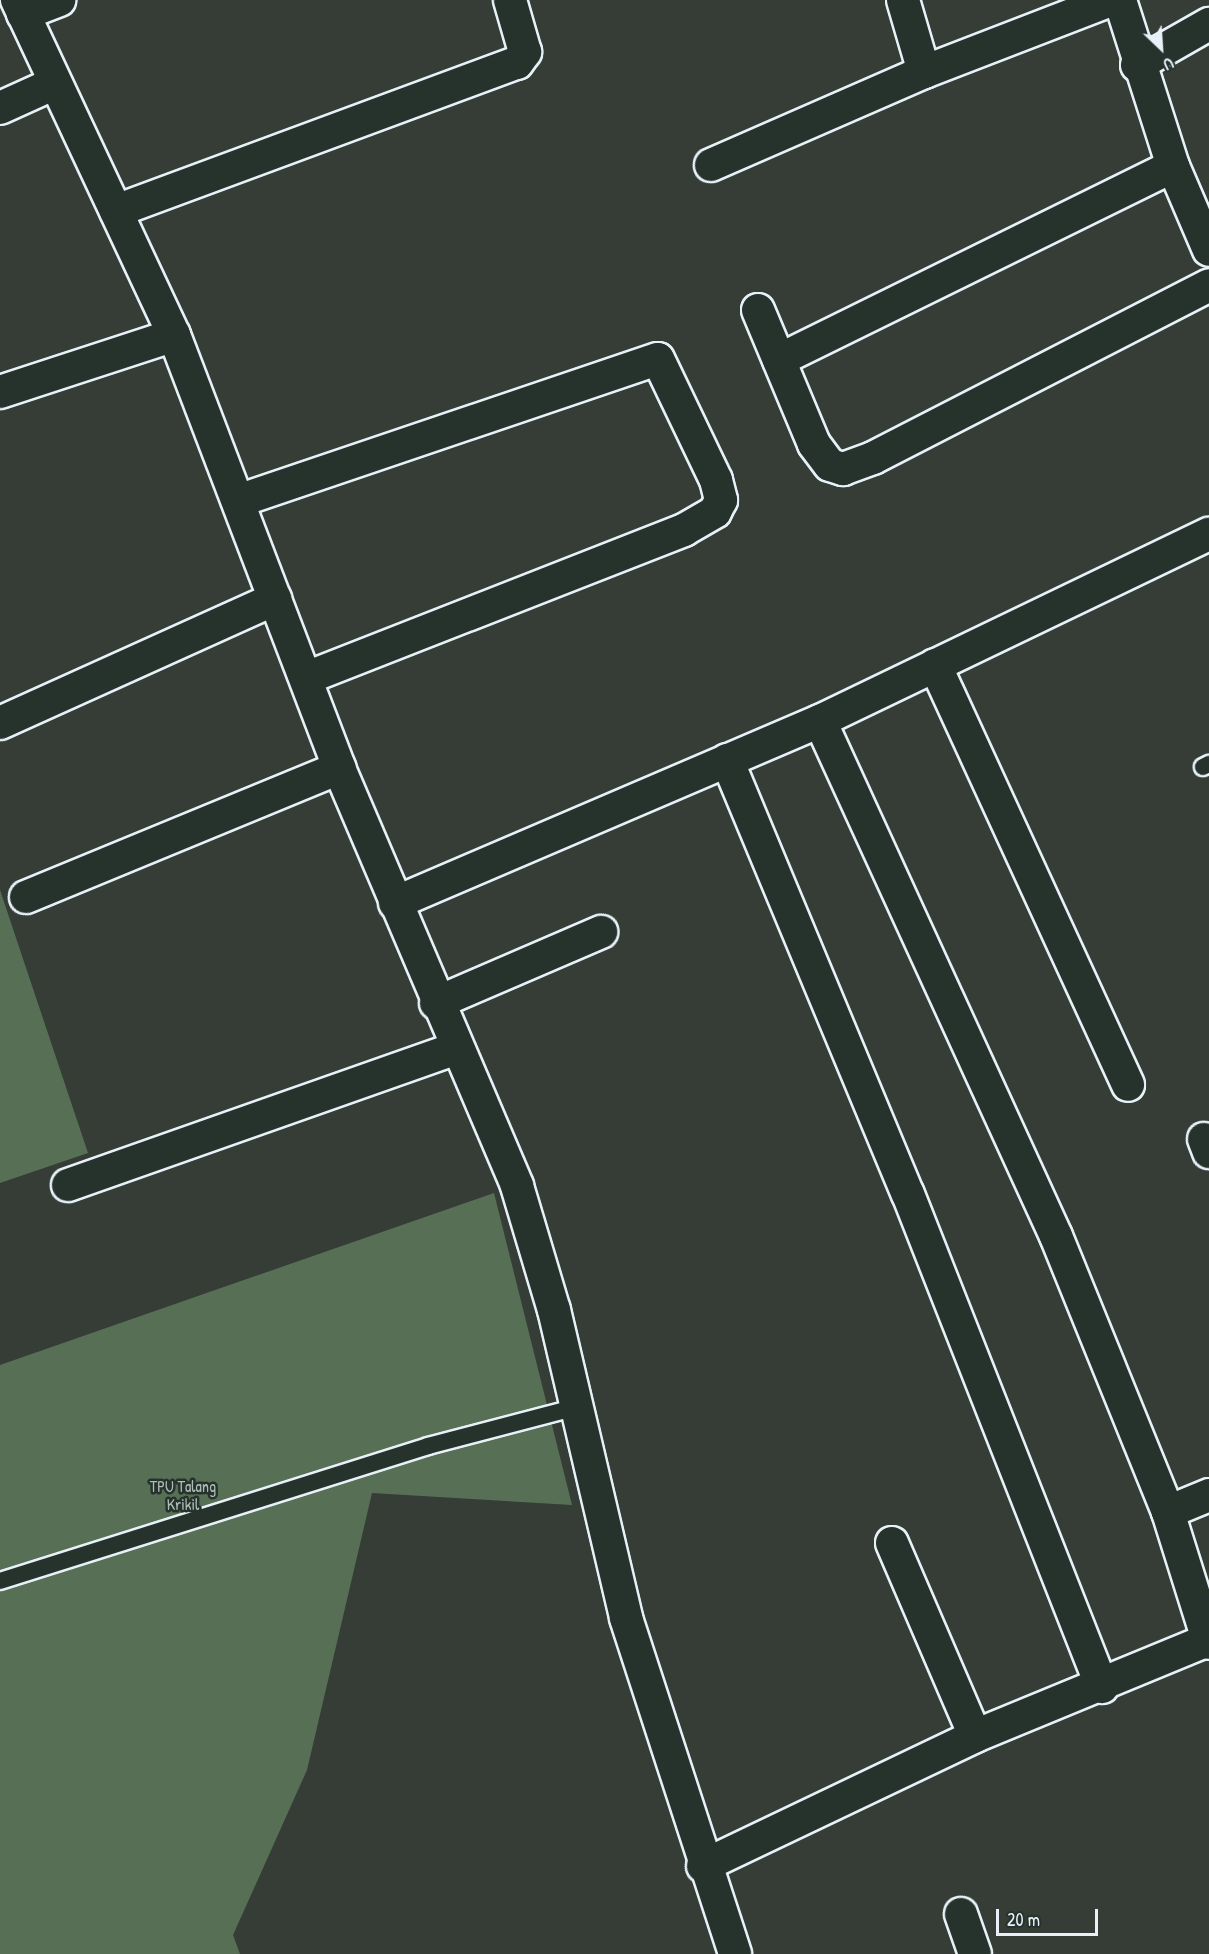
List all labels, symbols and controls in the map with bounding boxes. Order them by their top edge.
north arrow [1131,18,1191,78]
text: U [1160,52,1177,76]
park label: TPU Talang Krikil [150,1476,216,1514]
scale bar [999,1897,1101,1935]
text: 20 m [1007,1907,1040,1932]

